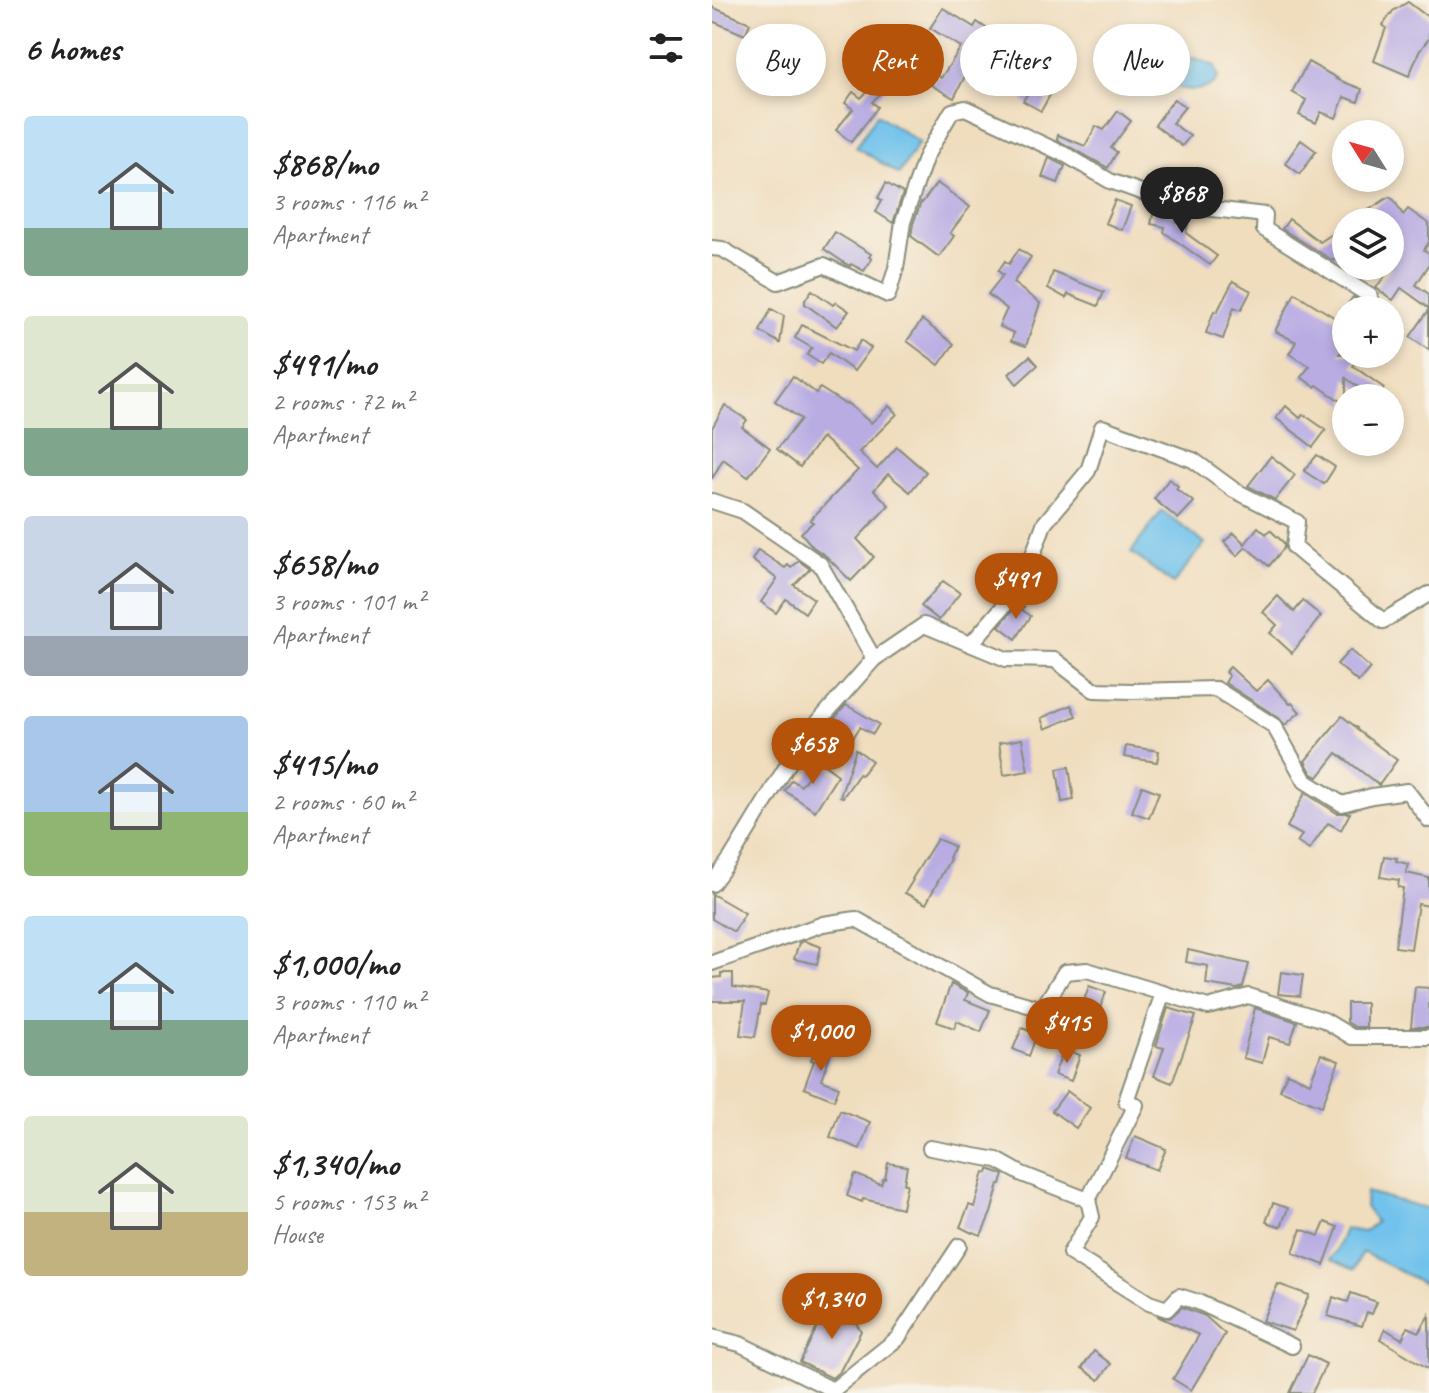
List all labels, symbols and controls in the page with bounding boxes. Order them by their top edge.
chip: Buy [736,24,826,96]
chip: Rent [842,24,944,96]
chip: Filters [960,24,1077,96]
chip: New [1093,24,1190,96]
icon: filters [644,26,688,70]
text: 6 homes [24,27,121,70]
north arrow [1332,120,1404,192]
map controls [1332,120,1404,456]
text: $868/mo [272,142,377,185]
icon: home [88,148,184,244]
pin: $868 [1135,167,1229,235]
text: $868 [1158,176,1206,209]
text: 3 rooms · 116 m² [272,185,424,218]
button: layers [1332,208,1404,280]
text: Apartment [272,218,368,251]
button: + [1332,296,1404,368]
text: $491/mo [272,342,376,385]
icon: home [88,348,184,444]
button: − [1332,384,1404,456]
text: 2 rooms · 72 m² [272,385,413,418]
text: Apartment [272,418,368,451]
text: $658/mo [272,542,377,585]
icon: home [88,548,184,644]
pin: $491 [969,553,1063,621]
text: $491 [993,562,1039,595]
text: 3 rooms · 101 m² [272,585,424,618]
text: Apartment [272,618,368,651]
pin: $658 [766,718,860,786]
text: $658 [790,727,836,760]
text: $415/mo [272,742,376,785]
icon: home [88,748,184,844]
text: 2 rooms · 60 m² [272,785,413,818]
text: Apartment [272,818,368,851]
text: $1,000/mo [272,942,399,985]
icon: home [88,948,184,1044]
text: 3 rooms · 110 m² [272,985,424,1018]
pin: $415 [1020,997,1114,1065]
pin: $1,000 [756,1005,886,1073]
text: $415 [1044,1006,1090,1039]
text: $1,000 [789,1014,853,1047]
text: Apartment [272,1018,368,1051]
text: $1,340/mo [272,1142,399,1185]
icon: home [88,1148,184,1244]
text: 5 rooms · 153 m² [272,1185,424,1218]
text: House [272,1218,323,1251]
pin: $1,340 [767,1273,897,1341]
text: $1,340 [800,1282,864,1315]

